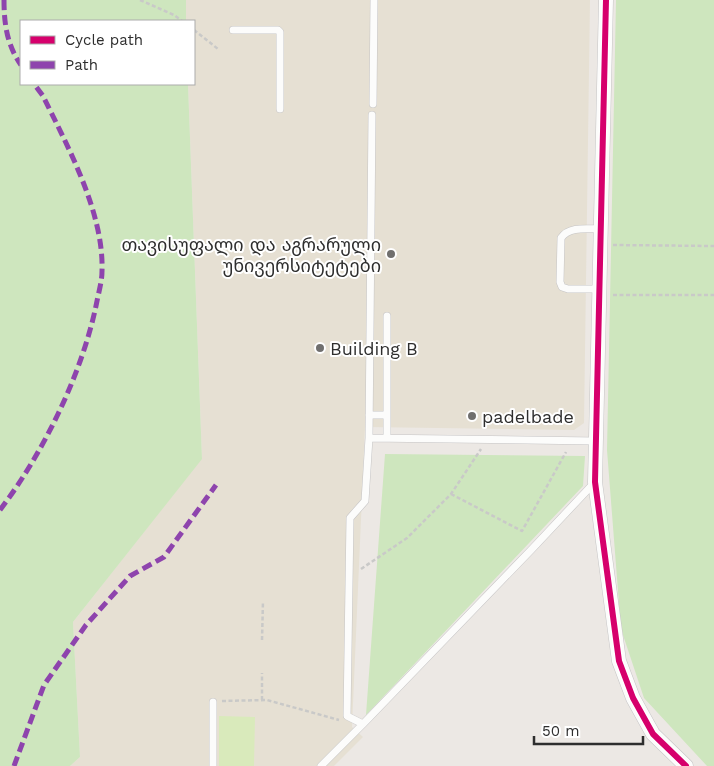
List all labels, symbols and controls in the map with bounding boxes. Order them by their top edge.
legend [20,20,195,85]
text: Cycle path [65,31,143,49]
text: Path [65,56,98,74]
place label: თავისუფალი და აგრარული უნივერსიტეტები [121,234,381,277]
marker: თავისუფალი და აგრარული უნივერსიტეტები [385,248,397,260]
place label: Building B [330,338,418,359]
marker: Building B [314,342,326,354]
place label: padelbade [482,406,574,427]
marker: padelbade [466,410,478,422]
scale bar [534,714,643,746]
text: 50 m [542,722,579,740]

